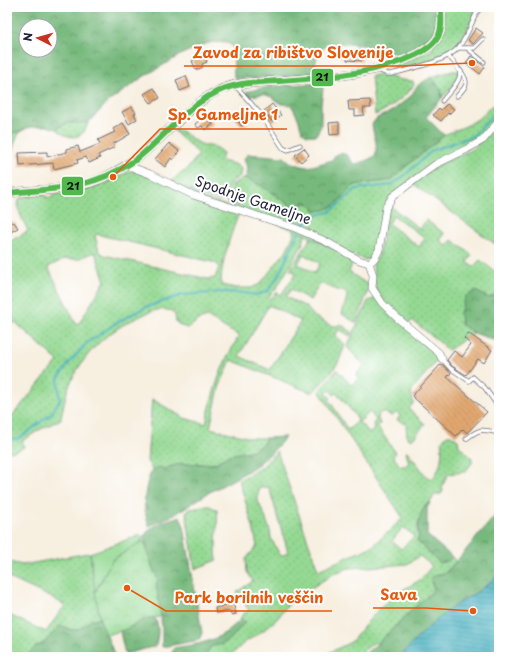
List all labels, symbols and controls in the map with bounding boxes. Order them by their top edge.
north arrow [18,18,58,58]
text: N [19,31,36,42]
callout: Zavod za ribištvo Slovenije [184,39,402,66]
text: Zavod za ribištvo Slovenije [193,40,393,63]
line badge: 21 [311,68,334,87]
text: 21 [316,68,328,85]
callout: Sp. Gameljne 1 [160,102,287,129]
text: Sp. Gameljne 1 [168,102,278,125]
street label: Spodnje Gameljne [192,170,314,229]
line badge: 21 [61,176,84,196]
text: 21 [67,177,79,194]
callout: Sava [373,581,426,608]
text: Sava [380,582,418,605]
callout: Park borilnih veščin [166,584,332,611]
text: Park borilnih veščin [174,585,324,608]

